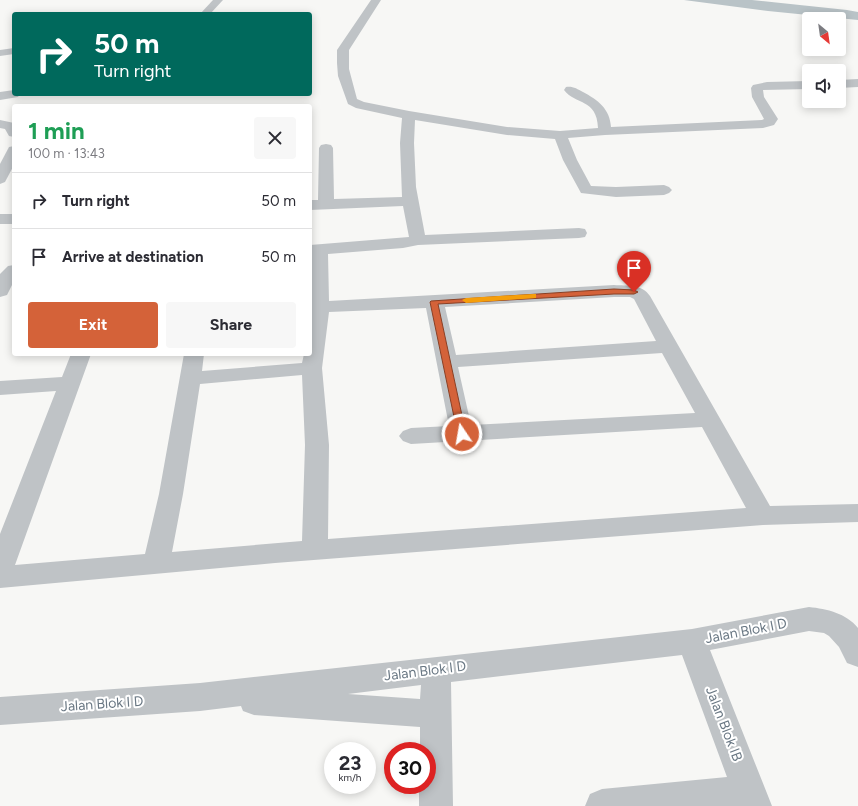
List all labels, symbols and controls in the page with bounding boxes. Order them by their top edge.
north arrow [802,12,846,56]
map controls [802,12,846,108]
text: 50 m [94,26,160,60]
icon: right [28,28,80,80]
text: Turn right [94,60,171,82]
button: sound [802,64,846,108]
text: 1 min [28,116,85,145]
button: close [254,117,296,159]
text: 100 m · 13:43 [28,146,105,161]
icon: right [28,190,50,212]
text: Turn right [62,192,130,210]
text: 50 m [261,192,296,210]
icon: arrive [28,246,50,268]
text: Arrive at destination [62,248,203,266]
text: 50 m [261,248,296,266]
pin [617,251,651,292]
icon: arrive [623,257,645,279]
button: Exit [28,302,158,348]
button: Share [166,302,296,348]
position arrow [441,413,483,455]
street label: Jalan Blok I D [704,615,788,647]
street label: Jalan Blok I D [383,658,467,684]
street label: Jalan Blok IB [702,684,746,764]
street label: Jalan Blok I D [60,693,144,715]
speed limit sign: 30 [384,742,436,794]
text: 23 [339,751,361,775]
text: km/h [339,771,361,784]

